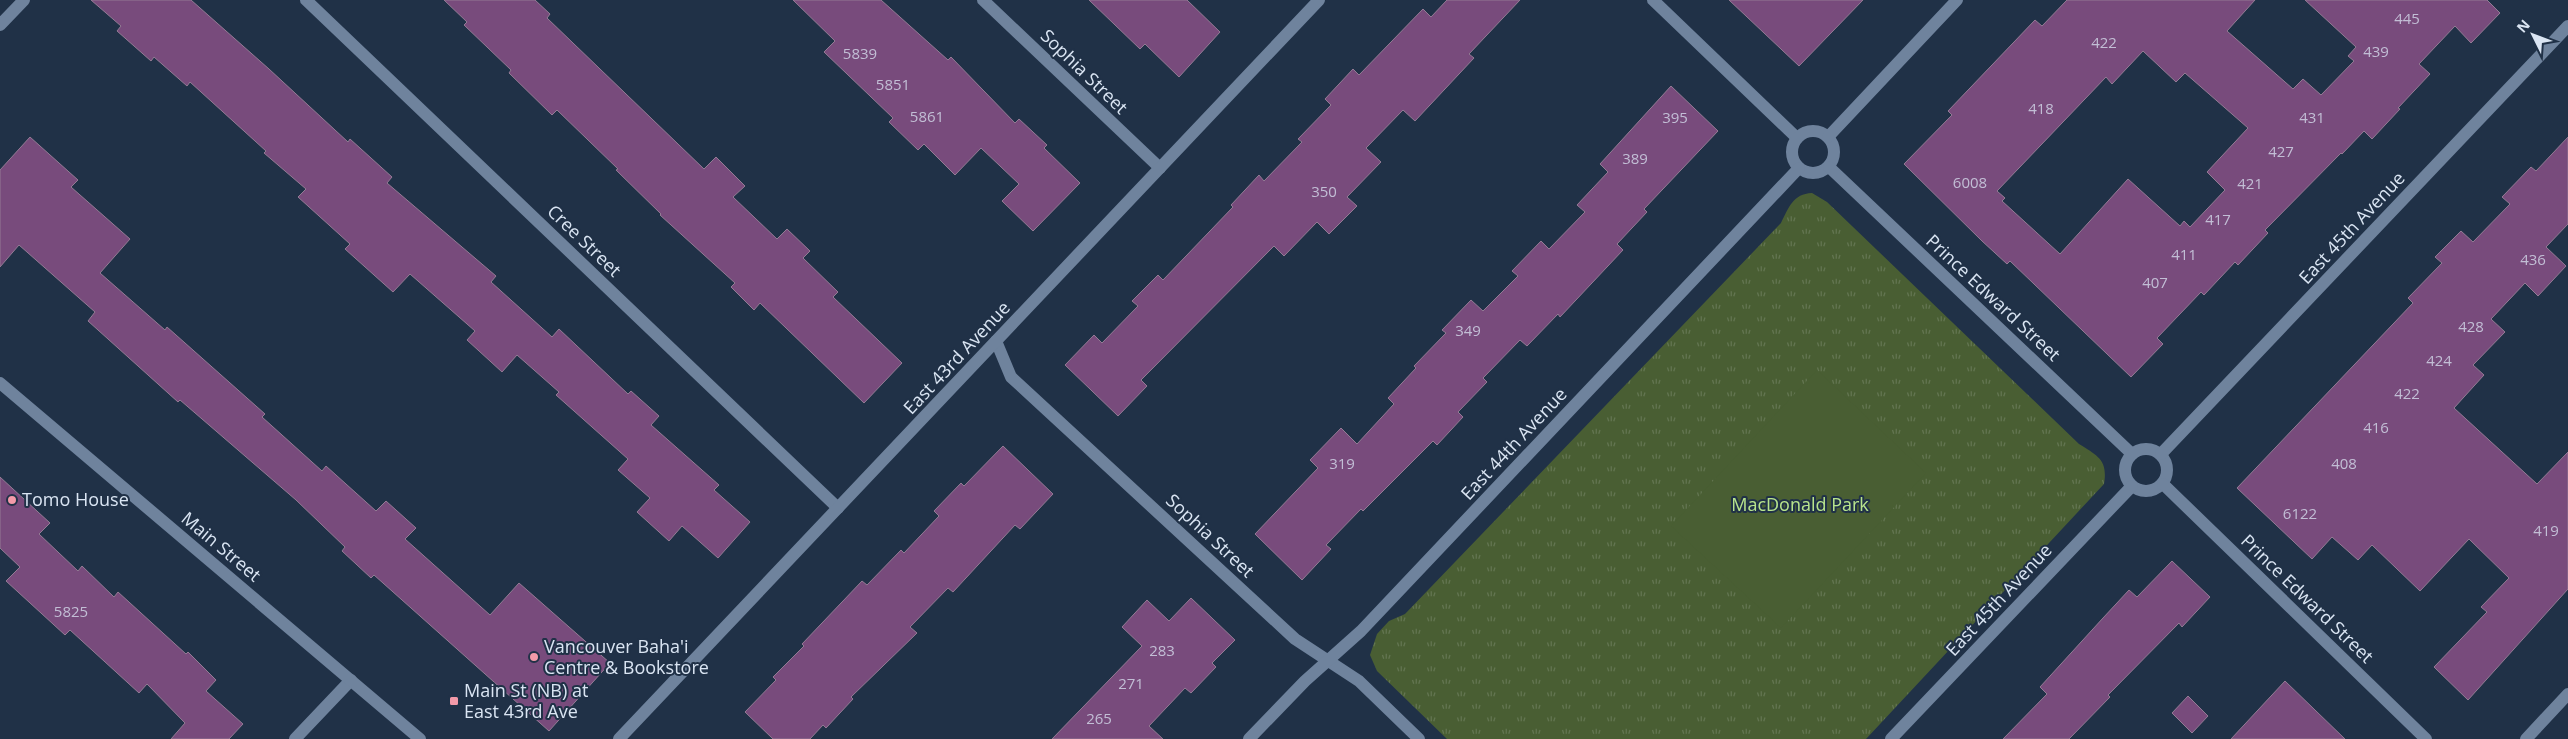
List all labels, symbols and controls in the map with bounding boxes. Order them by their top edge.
house number: 445 [2394,8,2420,28]
north arrow [2508,10,2558,60]
text: N [2512,15,2534,37]
street label: Sophia Street [1036,24,1133,119]
house number: 422 [2091,32,2117,52]
house number: 439 [2363,41,2389,61]
house number: 5839 [843,43,877,63]
house number: 5851 [876,74,910,94]
house number: 418 [2028,98,2054,118]
house number: 5861 [910,106,944,126]
house number: 395 [1662,107,1688,127]
house number: 431 [2299,107,2325,127]
house number: 427 [2268,141,2294,161]
house number: 389 [1622,148,1648,168]
street label: East 45th Avenue [2293,166,2410,289]
house number: 6008 [1953,172,1987,192]
house number: 421 [2237,173,2263,193]
house number: 350 [1311,181,1337,201]
street label: Cree Street [543,199,627,282]
house number: 417 [2205,209,2231,229]
street label: Prince Edward Street [1921,229,2066,366]
house number: 411 [2171,244,2197,264]
house number: 436 [2520,249,2546,269]
house number: 407 [2142,272,2168,292]
street label: East 43rd Avenue [898,296,1015,419]
house number: 428 [2458,316,2484,336]
house number: 349 [1455,320,1481,340]
house number: 424 [2426,350,2452,370]
street label: East 44th Avenue [1455,382,1572,505]
house number: 422 [2394,383,2420,403]
house number: 416 [2363,417,2389,437]
house number: 319 [1329,453,1355,473]
house number: 408 [2331,453,2357,473]
place label: Tomo House [22,487,129,511]
street label: Sophia Street [1161,488,1260,582]
park label: MacDonald Park [1731,492,1869,516]
marker: Tomo House [6,494,18,506]
house number: 6122 [2283,503,2317,523]
street label: Main Street [177,506,266,587]
house number: 419 [2533,520,2559,540]
street label: Prince Edward Street [2236,529,2379,668]
street label: East 45th Avenue [1940,538,2057,661]
house number: 5825 [54,601,88,621]
place label: Vancouver Baha'i Centre & Bookstore [544,634,709,679]
house number: 283 [1149,640,1175,660]
marker: Vancouver Baha'i Centre & Bookstore [528,651,540,663]
house number: 271 [1118,673,1144,693]
place label: Main St (NB) at East 43rd Ave [464,678,588,723]
marker: Main St (NB) at East 43rd Ave [448,695,460,707]
house number: 265 [1086,708,1112,728]

